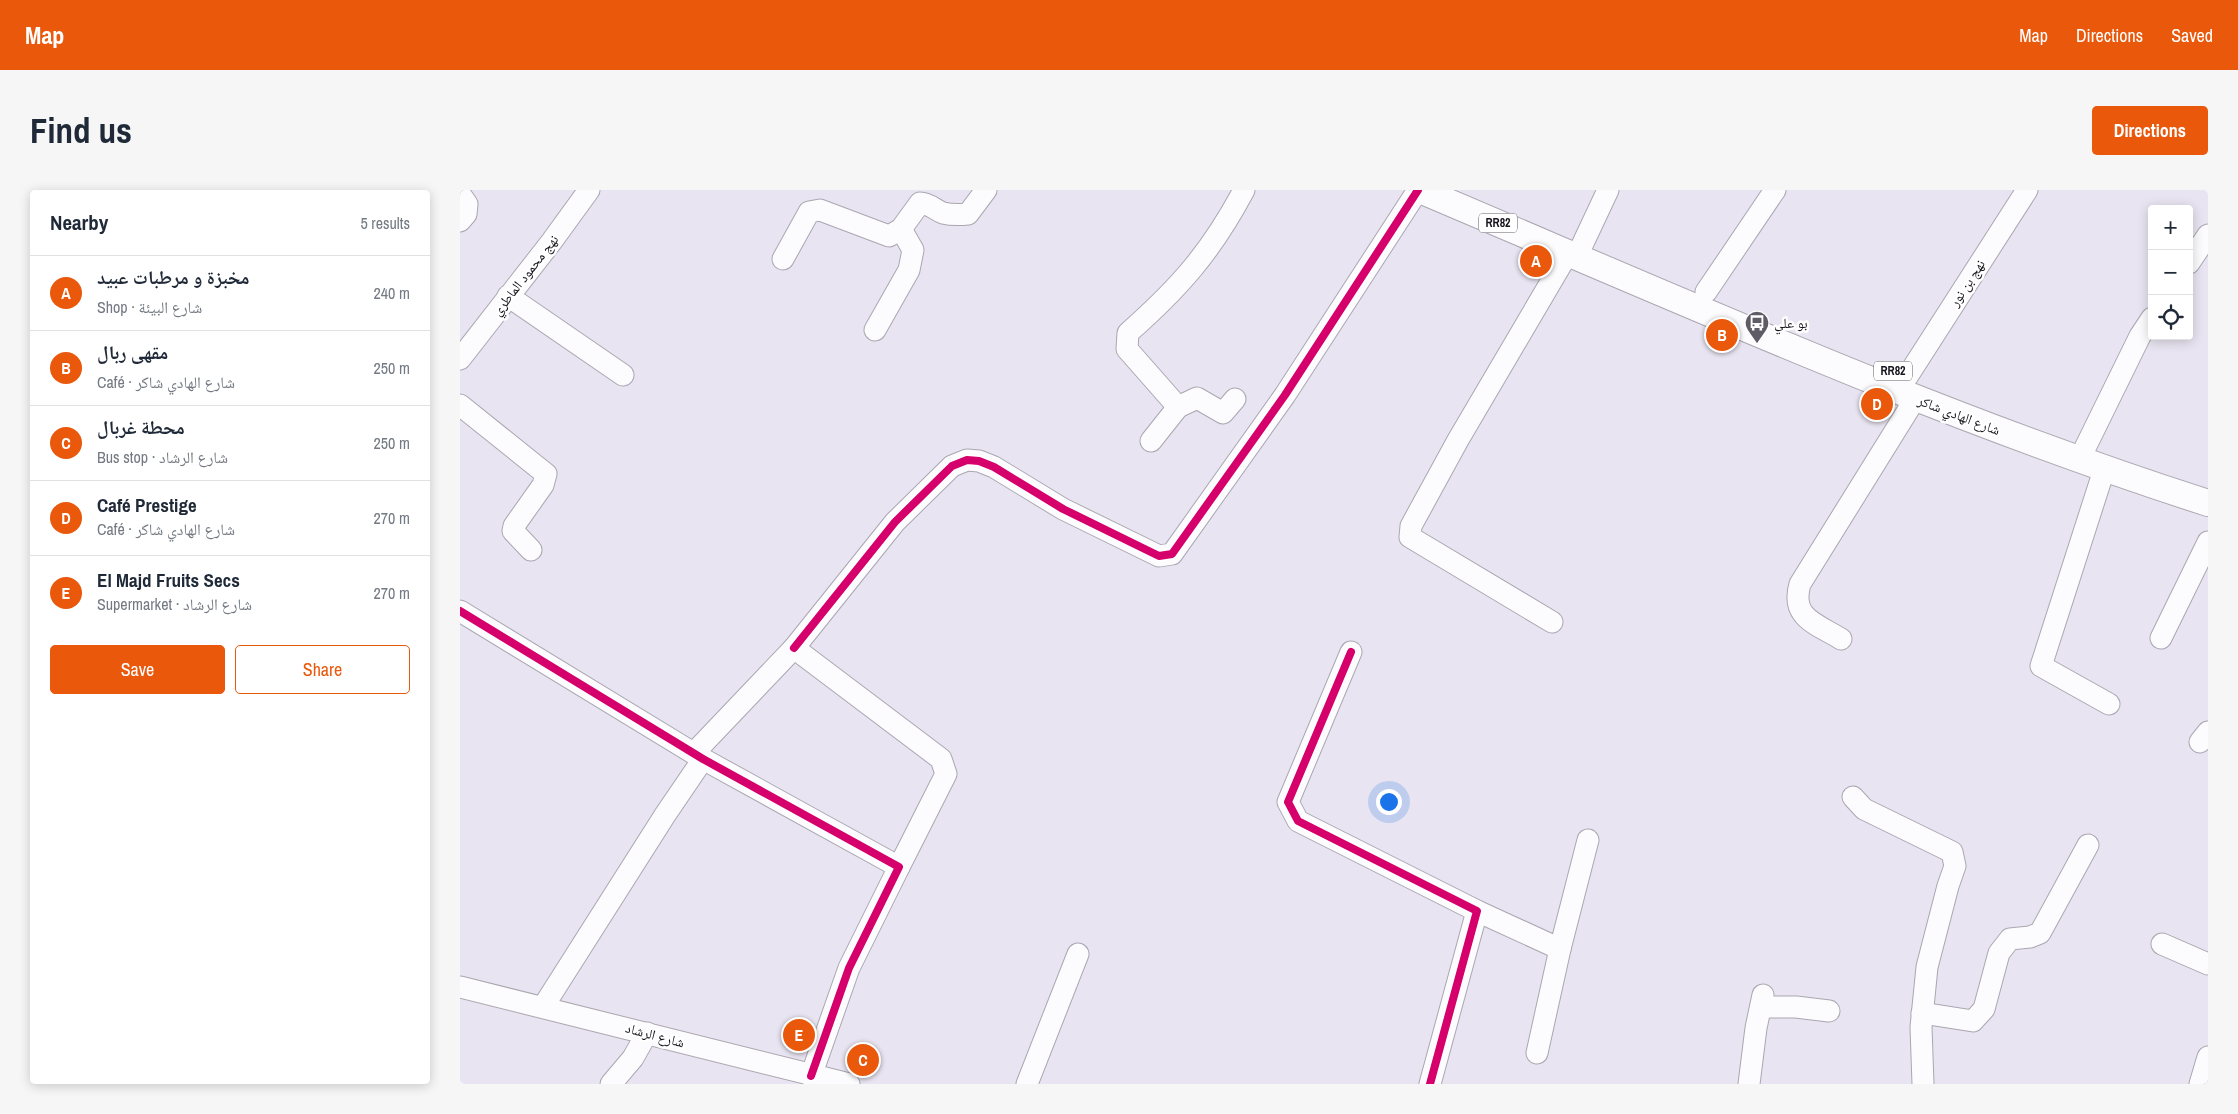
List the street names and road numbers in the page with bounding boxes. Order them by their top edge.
road number: RR82 [1479,213,1517,232]
street label: نهج محمود الماطري [488,231,564,321]
street label: نهج بن نور [1945,256,1990,311]
road number: RR82 [1874,362,1912,380]
street label: شارع الهادي شاكر [1913,391,2003,441]
street label: شارع الرشاد [623,1019,686,1052]

